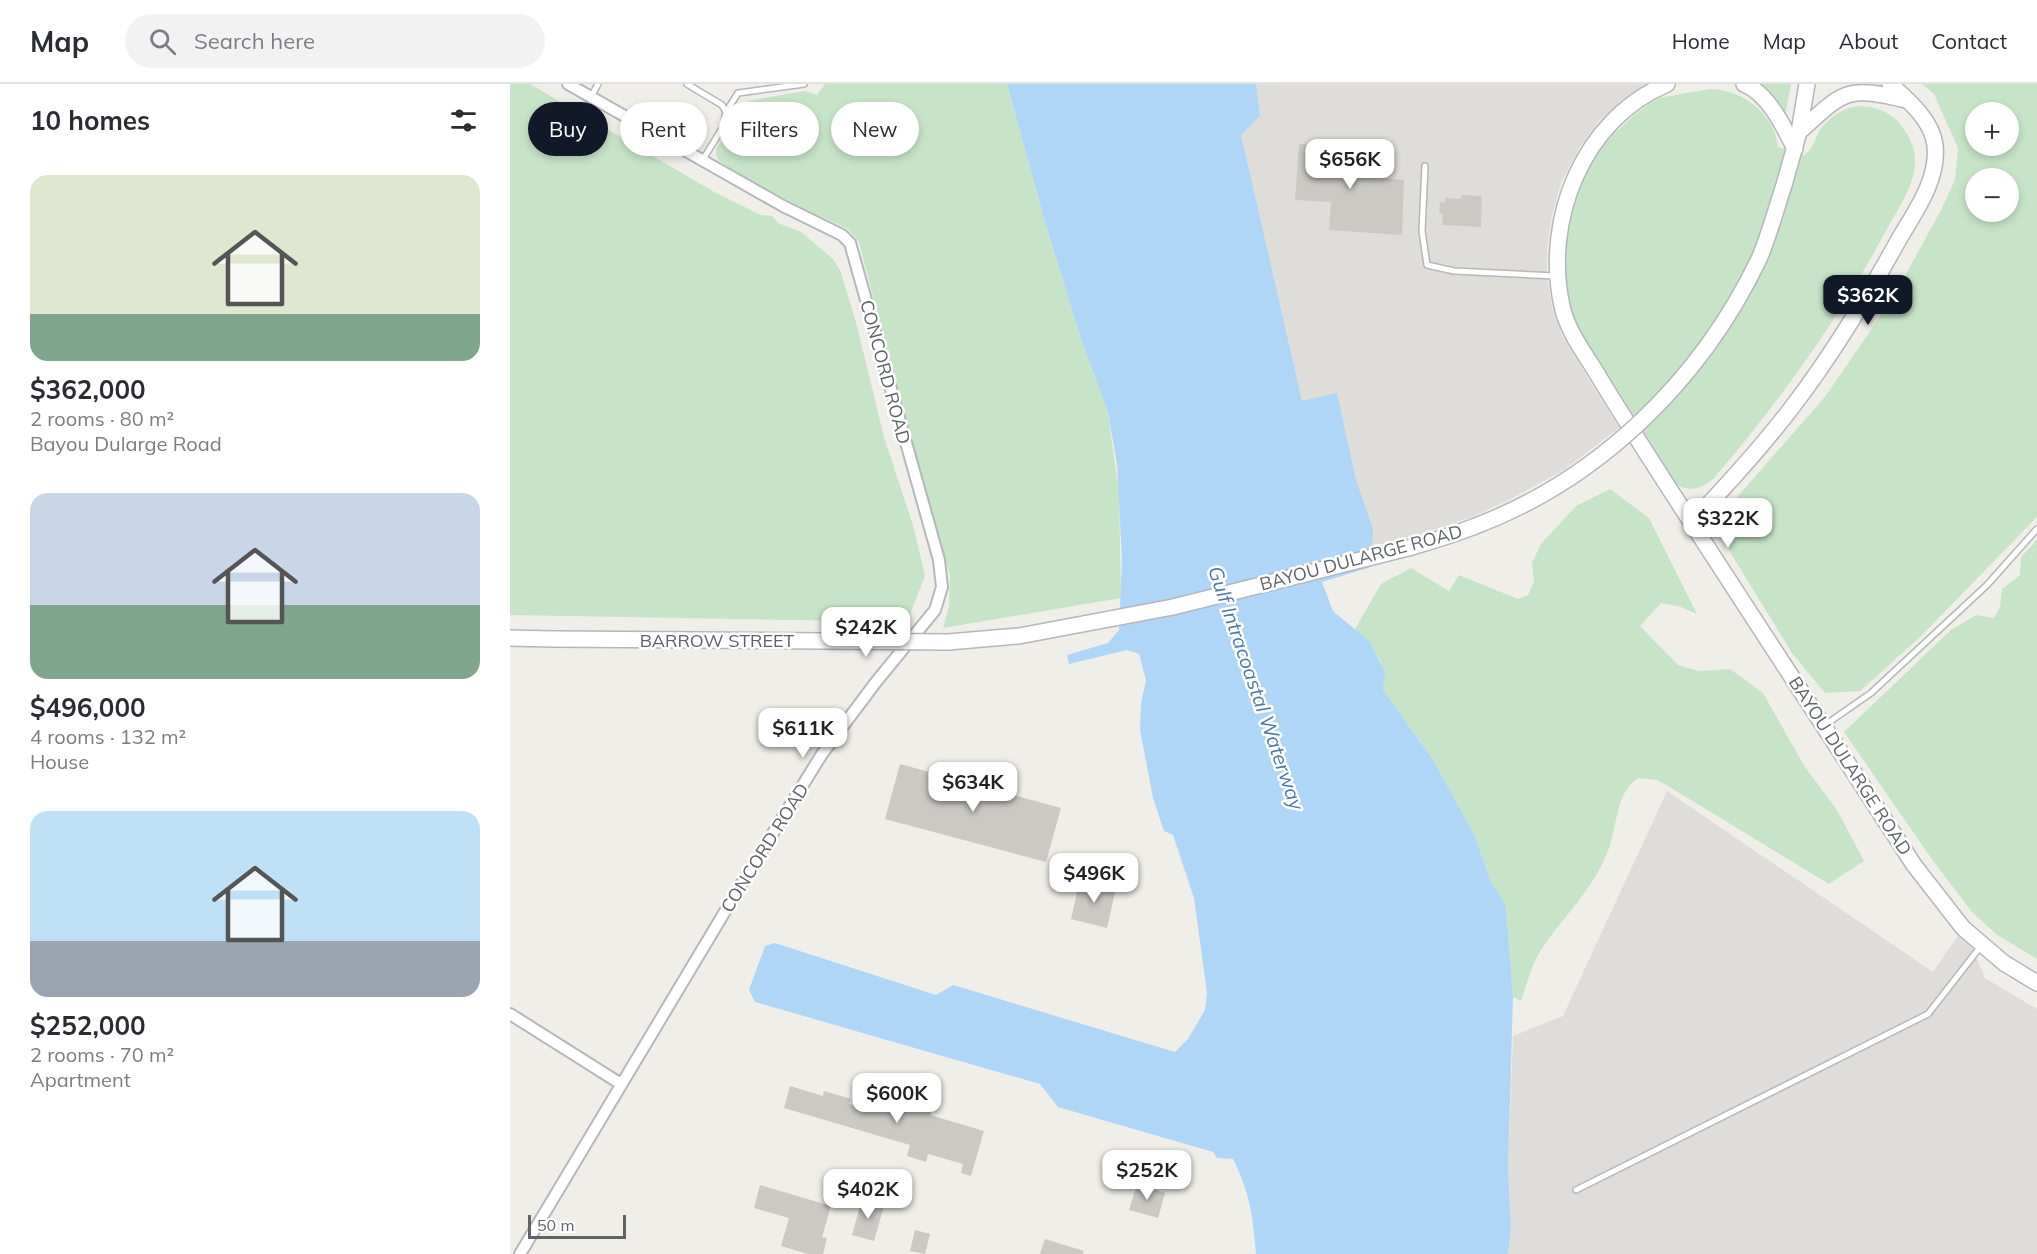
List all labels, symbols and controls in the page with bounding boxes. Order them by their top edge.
search box [125,14,545,68]
text: Map [30,24,89,59]
icon: search [146,25,179,58]
text: Search here [194,27,315,55]
text: Home [1672,28,1730,54]
text: Map [1763,28,1806,54]
text: About [1839,28,1898,54]
text: Contact [1931,28,2007,54]
chip: Buy [528,102,608,156]
chip: Rent [620,102,707,156]
chip: Filters [719,102,819,156]
chip: New [831,102,919,156]
map controls [1965,102,2019,222]
button: + [1965,102,2019,156]
text: 10 homes [30,104,150,137]
icon: filters [447,104,480,137]
pin: $656K [1308,139,1392,190]
text: $656K [1319,146,1381,171]
button: − [1965,168,2019,222]
icon: home [201,214,309,322]
pin: $362K [1826,275,1910,326]
text: $362K [1837,282,1899,307]
street label: CONCORD ROAD [855,297,916,447]
text: $362,000 [30,373,146,406]
text: 2 rooms · 80 m² [30,406,174,431]
text: Bayou Dularge Road [30,431,222,456]
pin: $322K [1686,498,1770,549]
text: $322K [1697,505,1759,530]
street label: BAYOU DULARGE ROAD [1257,519,1465,596]
icon: home [201,532,309,640]
water label: Gulf Intracoastal Waterway [1203,563,1310,814]
pin: $242K [824,607,908,658]
text: $242K [835,614,897,639]
street label: BARROW STREET [640,629,794,652]
street label: BAYOU DULARGE ROAD [1784,672,1917,860]
text: $496,000 [30,691,146,724]
pin: $611K [761,708,845,759]
text: $611K [772,715,834,740]
text: 4 rooms · 132 m² [30,724,186,749]
text: House [30,749,89,774]
pin: $634K [931,762,1015,813]
text: $634K [942,769,1004,794]
street label: CONCORD ROAD [716,779,814,917]
icon: home [201,850,309,958]
pin: $496K [1052,853,1136,904]
text: $496K [1063,860,1125,885]
text: $252,000 [30,1009,146,1042]
text: 2 rooms · 70 m² [30,1042,174,1067]
text: Apartment [30,1067,131,1092]
pin: $600K [855,1073,939,1124]
text: $600K [866,1080,928,1105]
pin: $252K [1105,1150,1189,1201]
text: $252K [1116,1157,1178,1182]
pin: $402K [826,1169,910,1220]
text: $402K [837,1176,899,1201]
scale bar [528,1212,626,1240]
text: 50 m [537,1215,574,1235]

